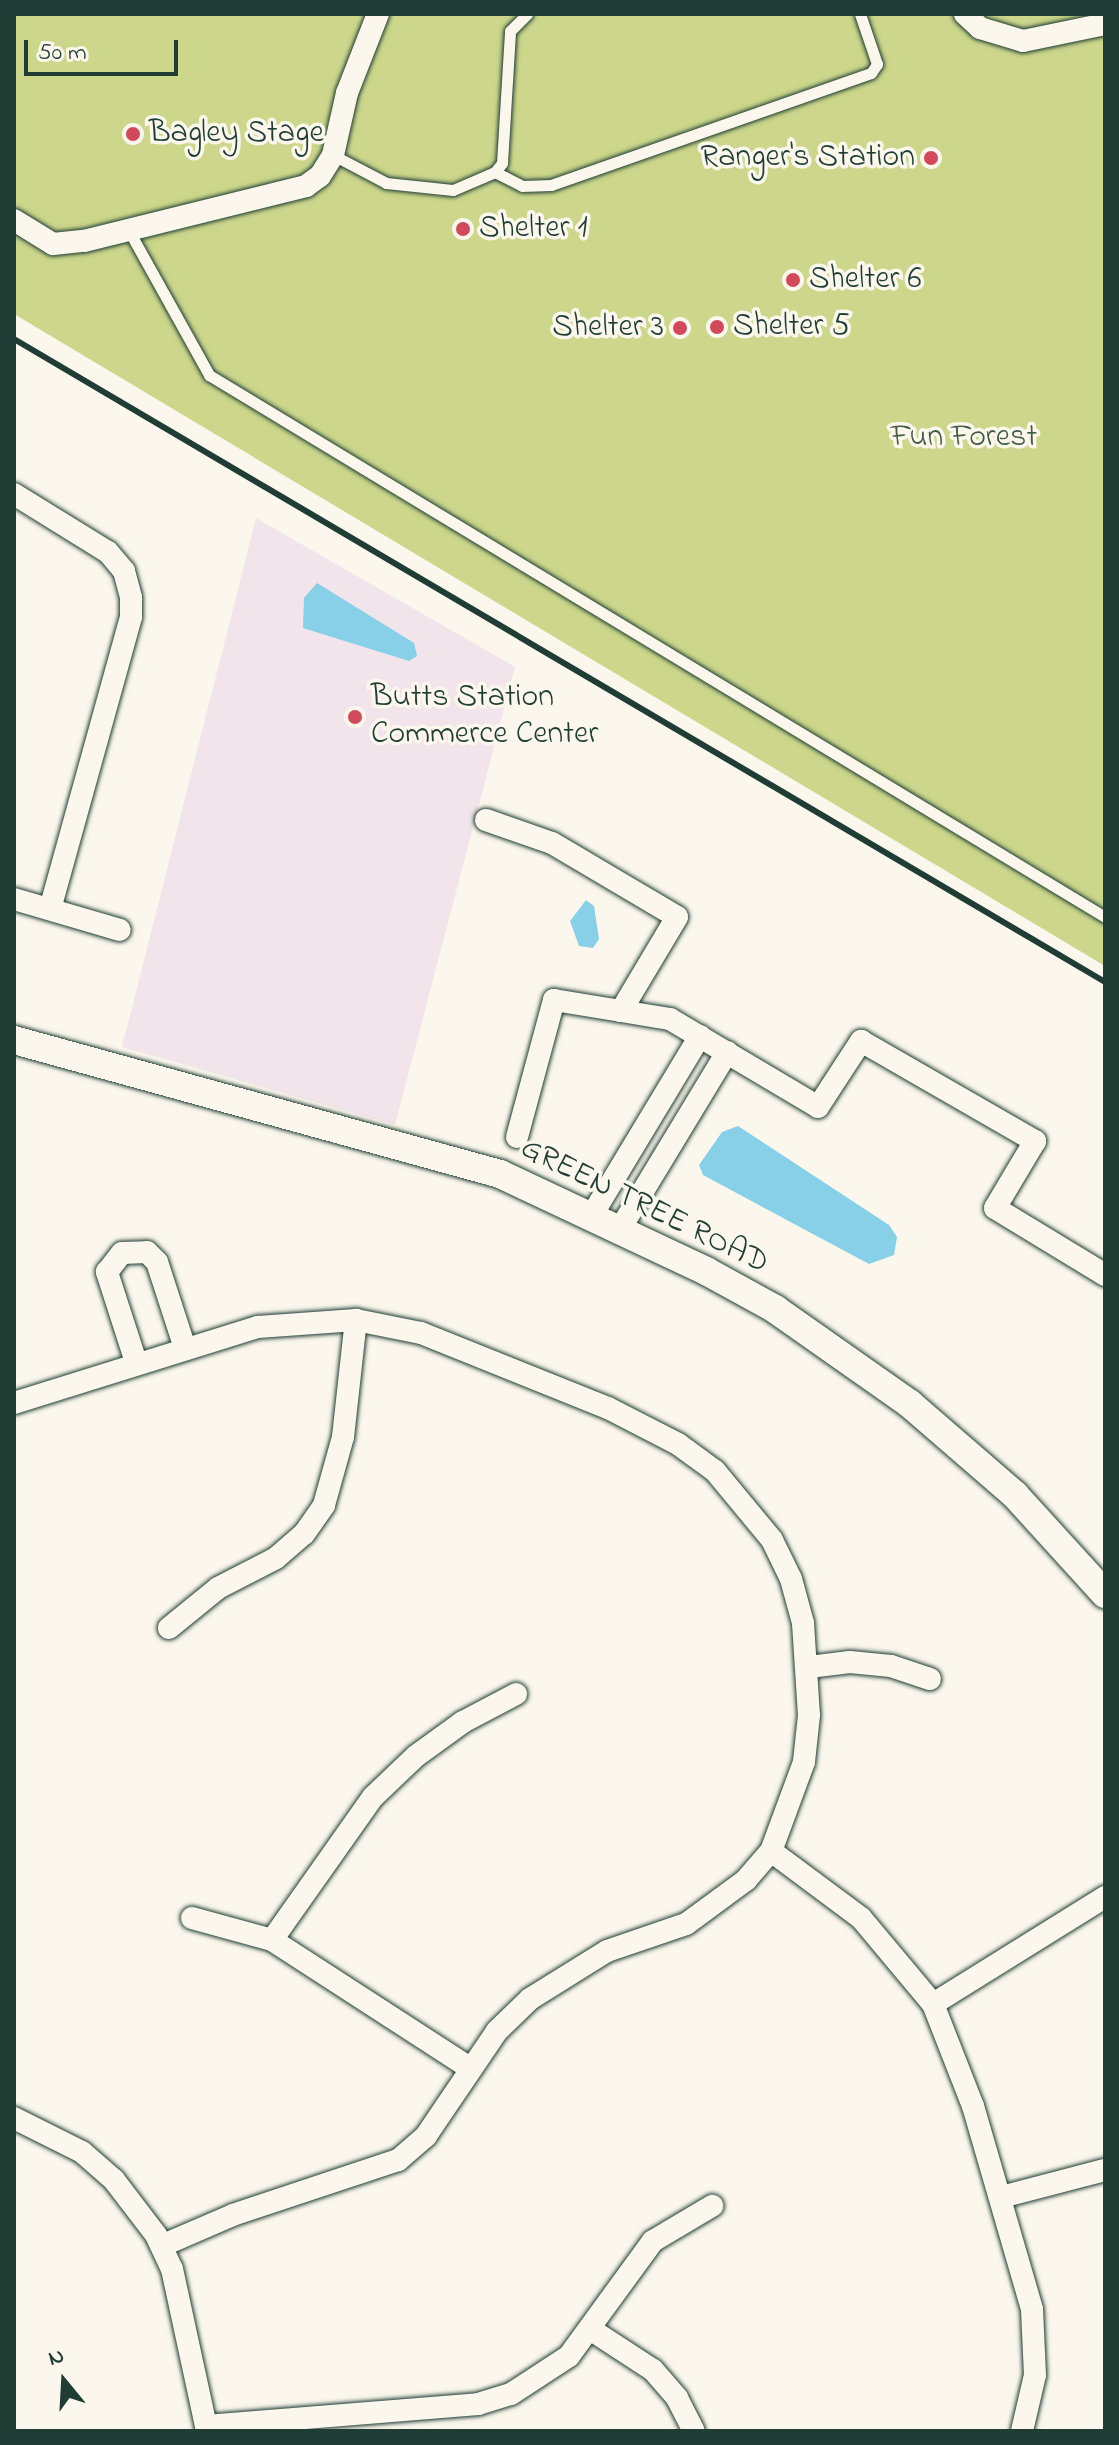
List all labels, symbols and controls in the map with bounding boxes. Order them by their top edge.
scale bar [28,24,182,74]
text: 50 m [38,36,87,71]
place label: Bagley Stage [149,115,324,153]
marker: Bagley Stage [124,125,142,143]
place label: Ranger's Station [700,139,915,177]
marker: Ranger's Station [922,149,940,167]
place label: Shelter 1 [479,210,588,248]
marker: Shelter 1 [454,220,472,238]
place label: Shelter 6 [809,261,922,299]
marker: Shelter 6 [784,271,802,289]
place label: Shelter 5 [733,308,850,346]
place label: Shelter 3 [552,309,664,347]
marker: Shelter 5 [708,318,726,336]
marker: Shelter 3 [671,319,689,337]
park label: Fun Forest [891,419,1037,457]
place label: Butts Station Commerce Center [371,680,598,755]
marker: Butts Station Commerce Center [346,708,364,726]
street label: GREEN TREE ROAD [514,1130,774,1284]
north arrow [24,2341,104,2421]
text: N [45,2341,69,2376]

